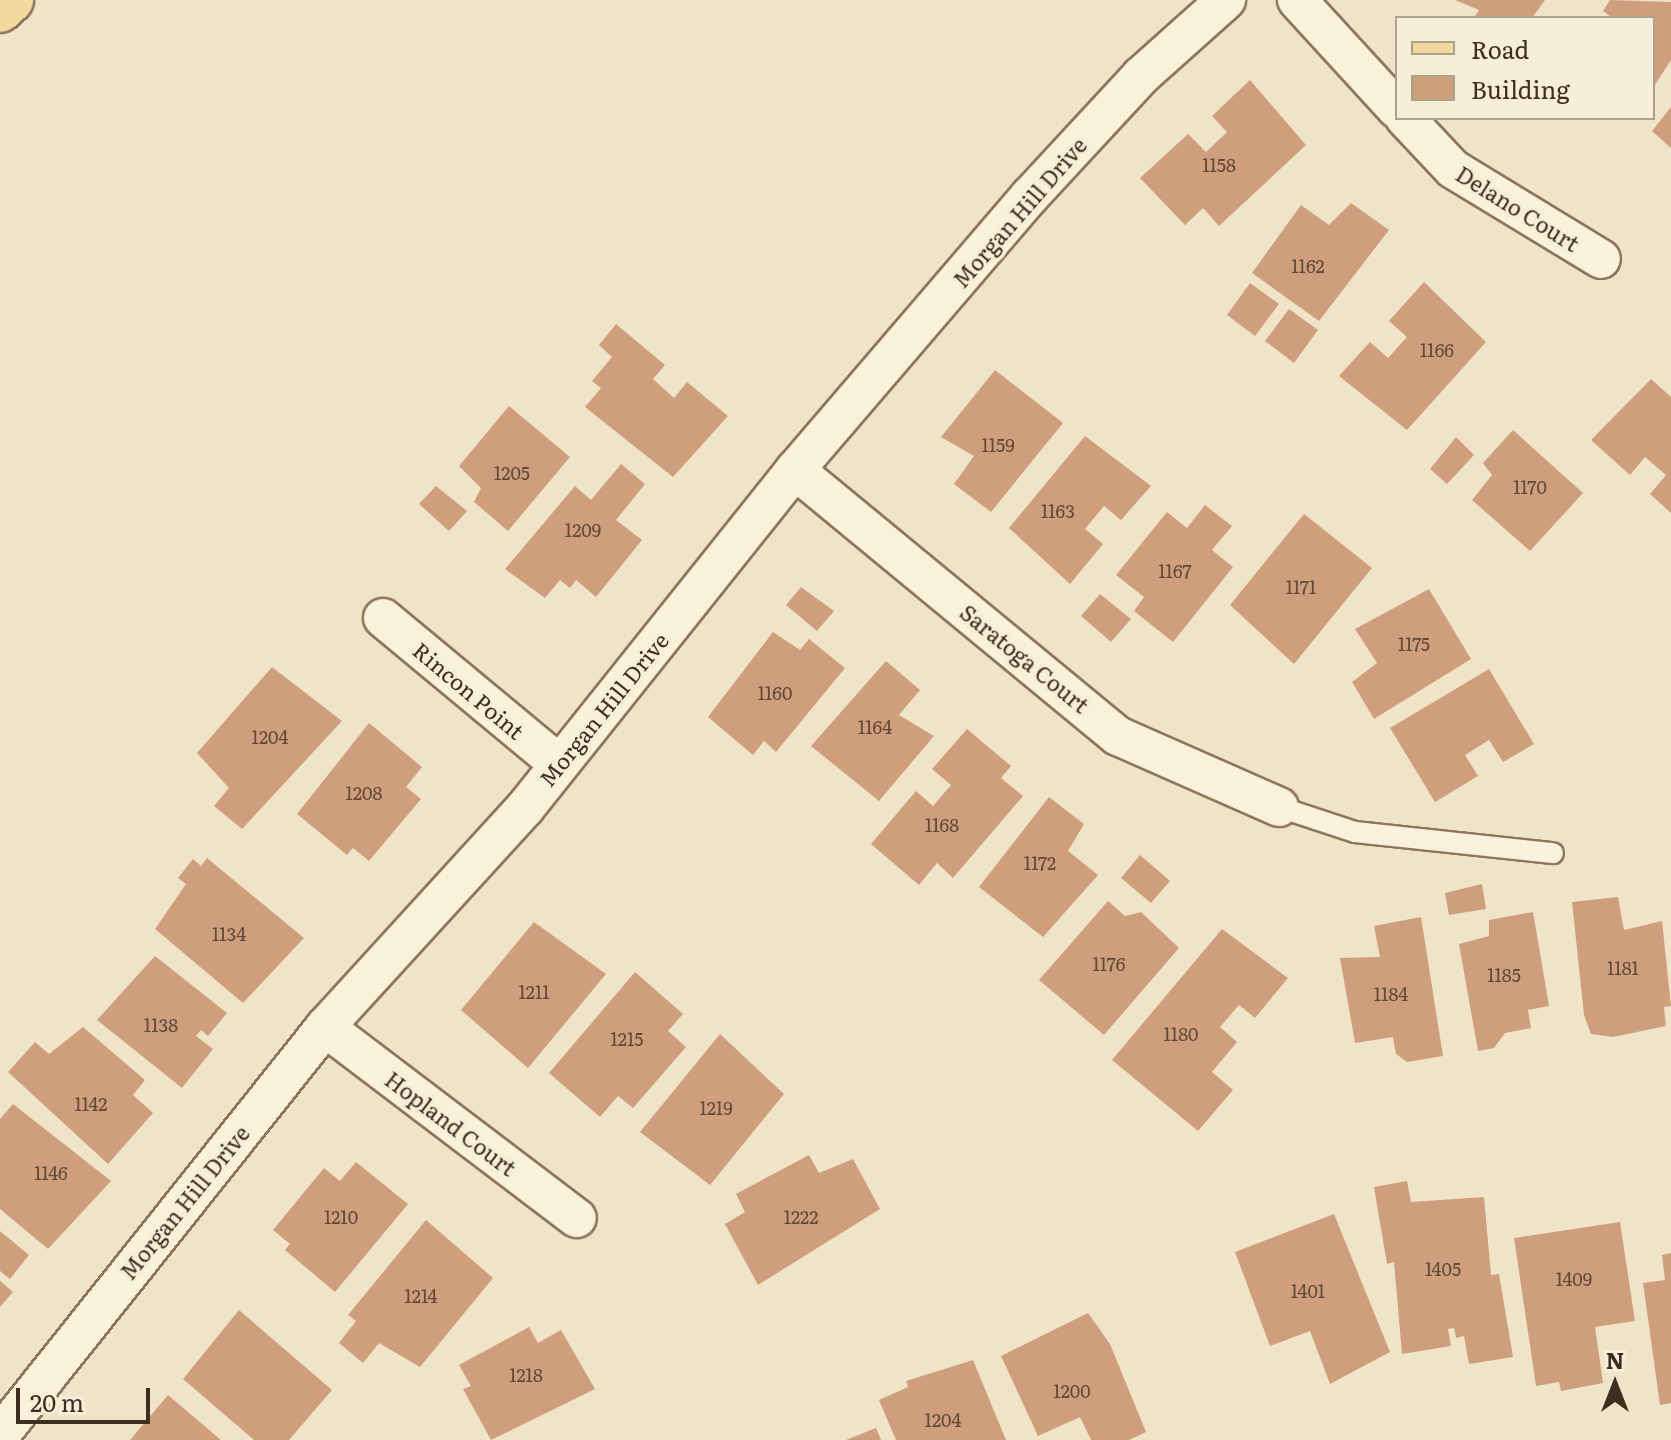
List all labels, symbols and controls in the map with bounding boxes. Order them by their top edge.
legend [1395,16,1655,120]
text: Road [1471,31,1529,66]
text: Building [1471,71,1570,106]
street label: Morgan Hill Drive [947,132,1091,292]
house number: 1158 [1202,154,1236,176]
street label: Delano Court [1452,160,1584,256]
house number: 1162 [1291,255,1325,277]
house number: 1166 [1420,339,1454,361]
house number: 1159 [981,434,1015,456]
house number: 1205 [494,462,530,484]
house number: 1170 [1513,476,1547,498]
house number: 1163 [1041,500,1075,522]
house number: 1209 [565,519,601,541]
house number: 1167 [1158,560,1192,582]
house number: 1171 [1286,576,1316,598]
street label: Saratoga Court [955,598,1095,718]
street label: Morgan Hill Drive [533,627,673,791]
house number: 1175 [1398,633,1430,655]
street label: Rincon Point [408,636,530,744]
house number: 1160 [758,682,792,704]
house number: 1164 [858,716,892,738]
house number: 1204 [252,726,288,748]
house number: 1208 [346,782,382,804]
house number: 1168 [925,814,959,836]
house number: 1172 [1024,852,1056,874]
house number: 1134 [212,923,246,945]
house number: 1176 [1093,953,1125,975]
house number: 1181 [1607,957,1639,979]
house number: 1185 [1487,964,1521,986]
house number: 1211 [518,981,550,1003]
house number: 1184 [1374,983,1408,1005]
house number: 1138 [144,1014,178,1036]
house number: 1180 [1164,1023,1198,1045]
house number: 1215 [611,1028,643,1050]
street label: Hopland Court [380,1065,522,1181]
house number: 1142 [75,1093,107,1115]
house number: 1219 [699,1097,733,1119]
street label: Morgan Hill Drive [114,1120,254,1284]
house number: 1146 [34,1162,68,1184]
house number: 1210 [324,1206,358,1228]
house number: 1222 [784,1206,818,1228]
house number: 1405 [1425,1258,1461,1280]
house number: 1409 [1556,1268,1592,1290]
house number: 1401 [1291,1280,1325,1302]
house number: 1214 [405,1285,437,1307]
text: N [1606,1343,1624,1376]
north arrow [1575,1344,1655,1424]
house number: 1218 [509,1364,543,1386]
scale bar [20,1372,154,1422]
house number: 1200 [1053,1380,1091,1402]
text: 20 m [30,1384,84,1419]
house number: 1204 [925,1409,961,1431]

